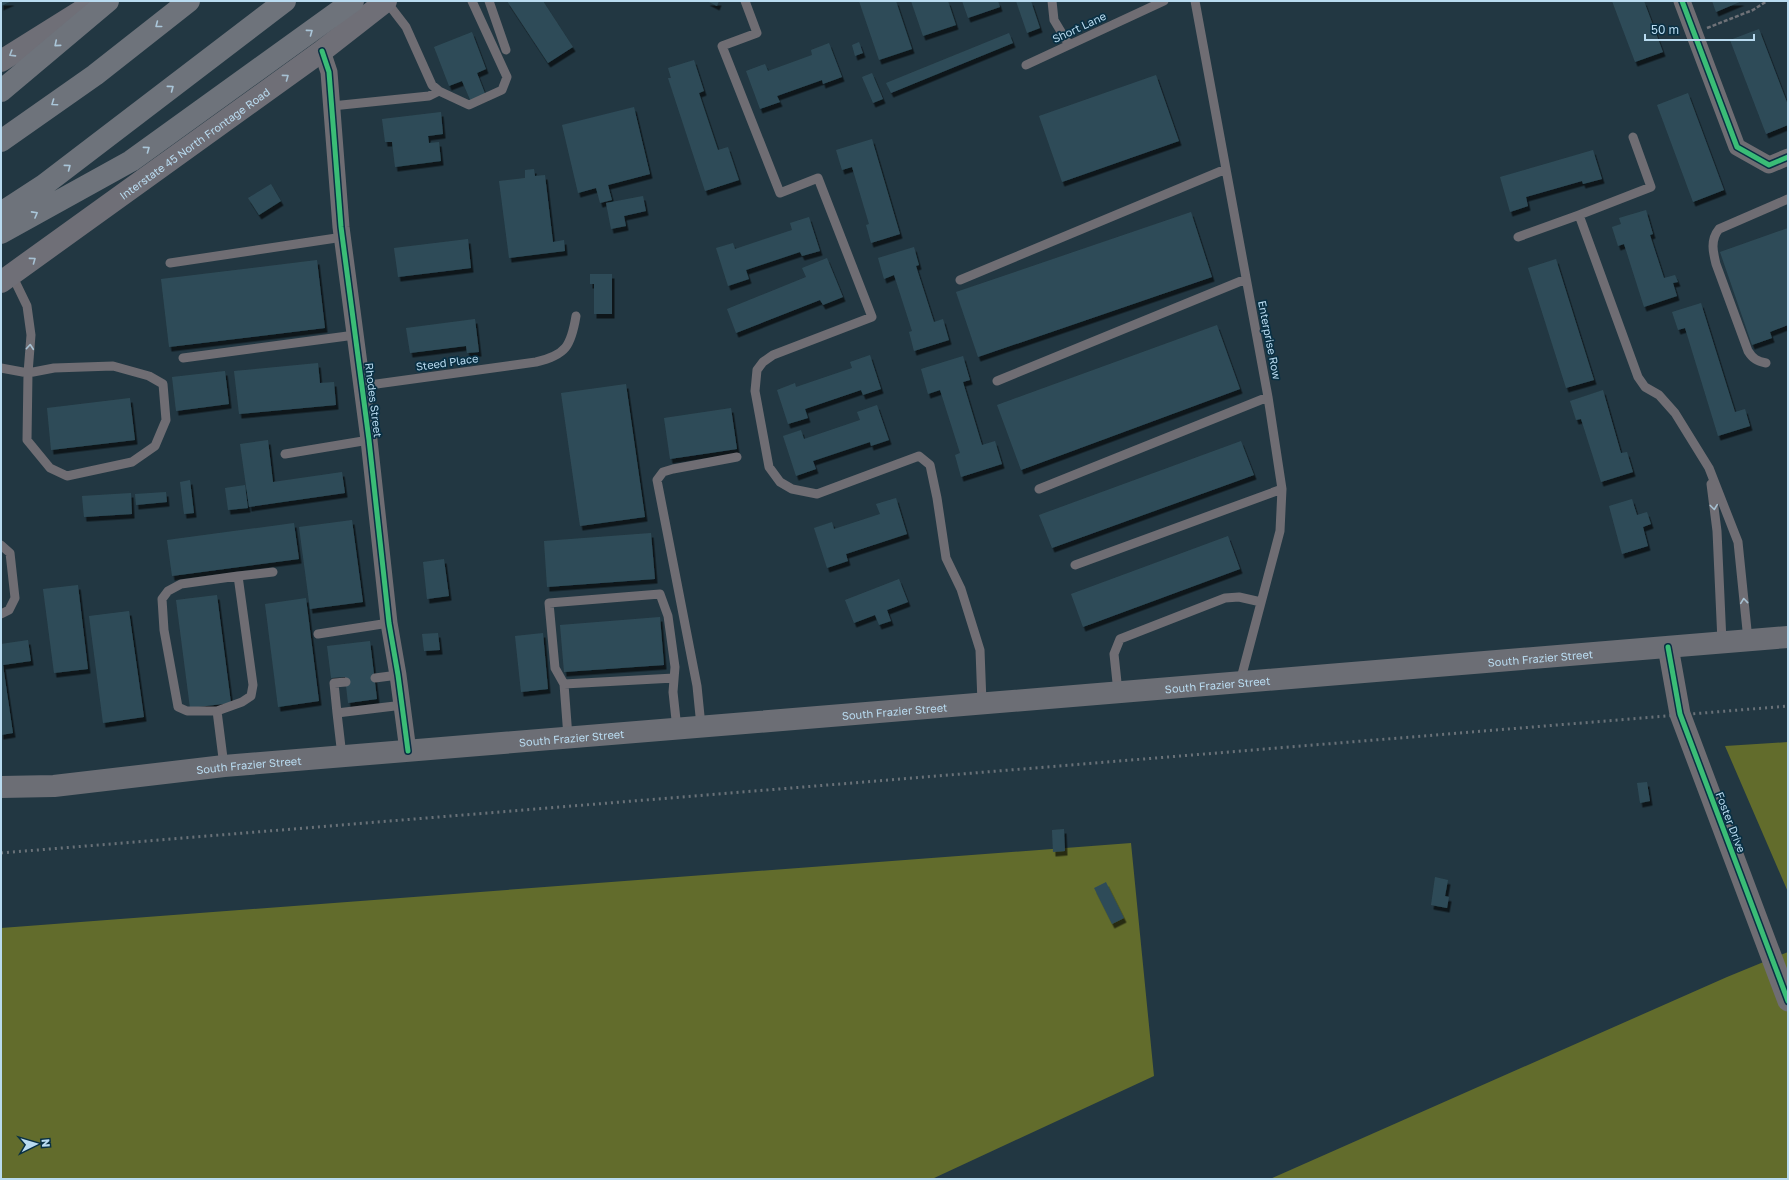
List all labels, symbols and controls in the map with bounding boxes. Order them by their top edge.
street label: Short Lane [1050,9,1108,45]
scale bar [1645,16,1754,42]
one-way arrow [155,21,162,28]
text: 50 m [1651,22,1679,37]
one-way arrow [305,30,312,37]
one-way arrow [54,40,61,47]
one-way arrow [10,49,17,56]
one-way arrow [282,74,289,82]
street label: Interstate 45 North Frontage Road [117,85,272,201]
one-way arrow [166,86,173,93]
one-way arrow [51,98,58,106]
one-way arrow [143,147,150,154]
one-way arrow [63,165,70,172]
one-way arrow [31,212,38,219]
one-way arrow [29,258,36,265]
street label: Enterprise Row [1256,299,1284,381]
one-way arrow [25,344,34,350]
street label: Steed Place [415,351,479,373]
street label: Rhodes Street [363,362,385,438]
one-way arrow [1709,504,1718,510]
one-way arrow [1740,598,1749,604]
street label: South Frazier Street [1487,647,1594,668]
street label: South Frazier Street [1164,673,1271,695]
street label: South Frazier Street [841,700,948,722]
street label: South Frazier Street [518,726,625,748]
street label: South Frazier Street [195,753,302,776]
street label: Foster Drive [1713,790,1749,854]
north arrow [16,1124,56,1164]
text: N [40,1138,53,1148]

